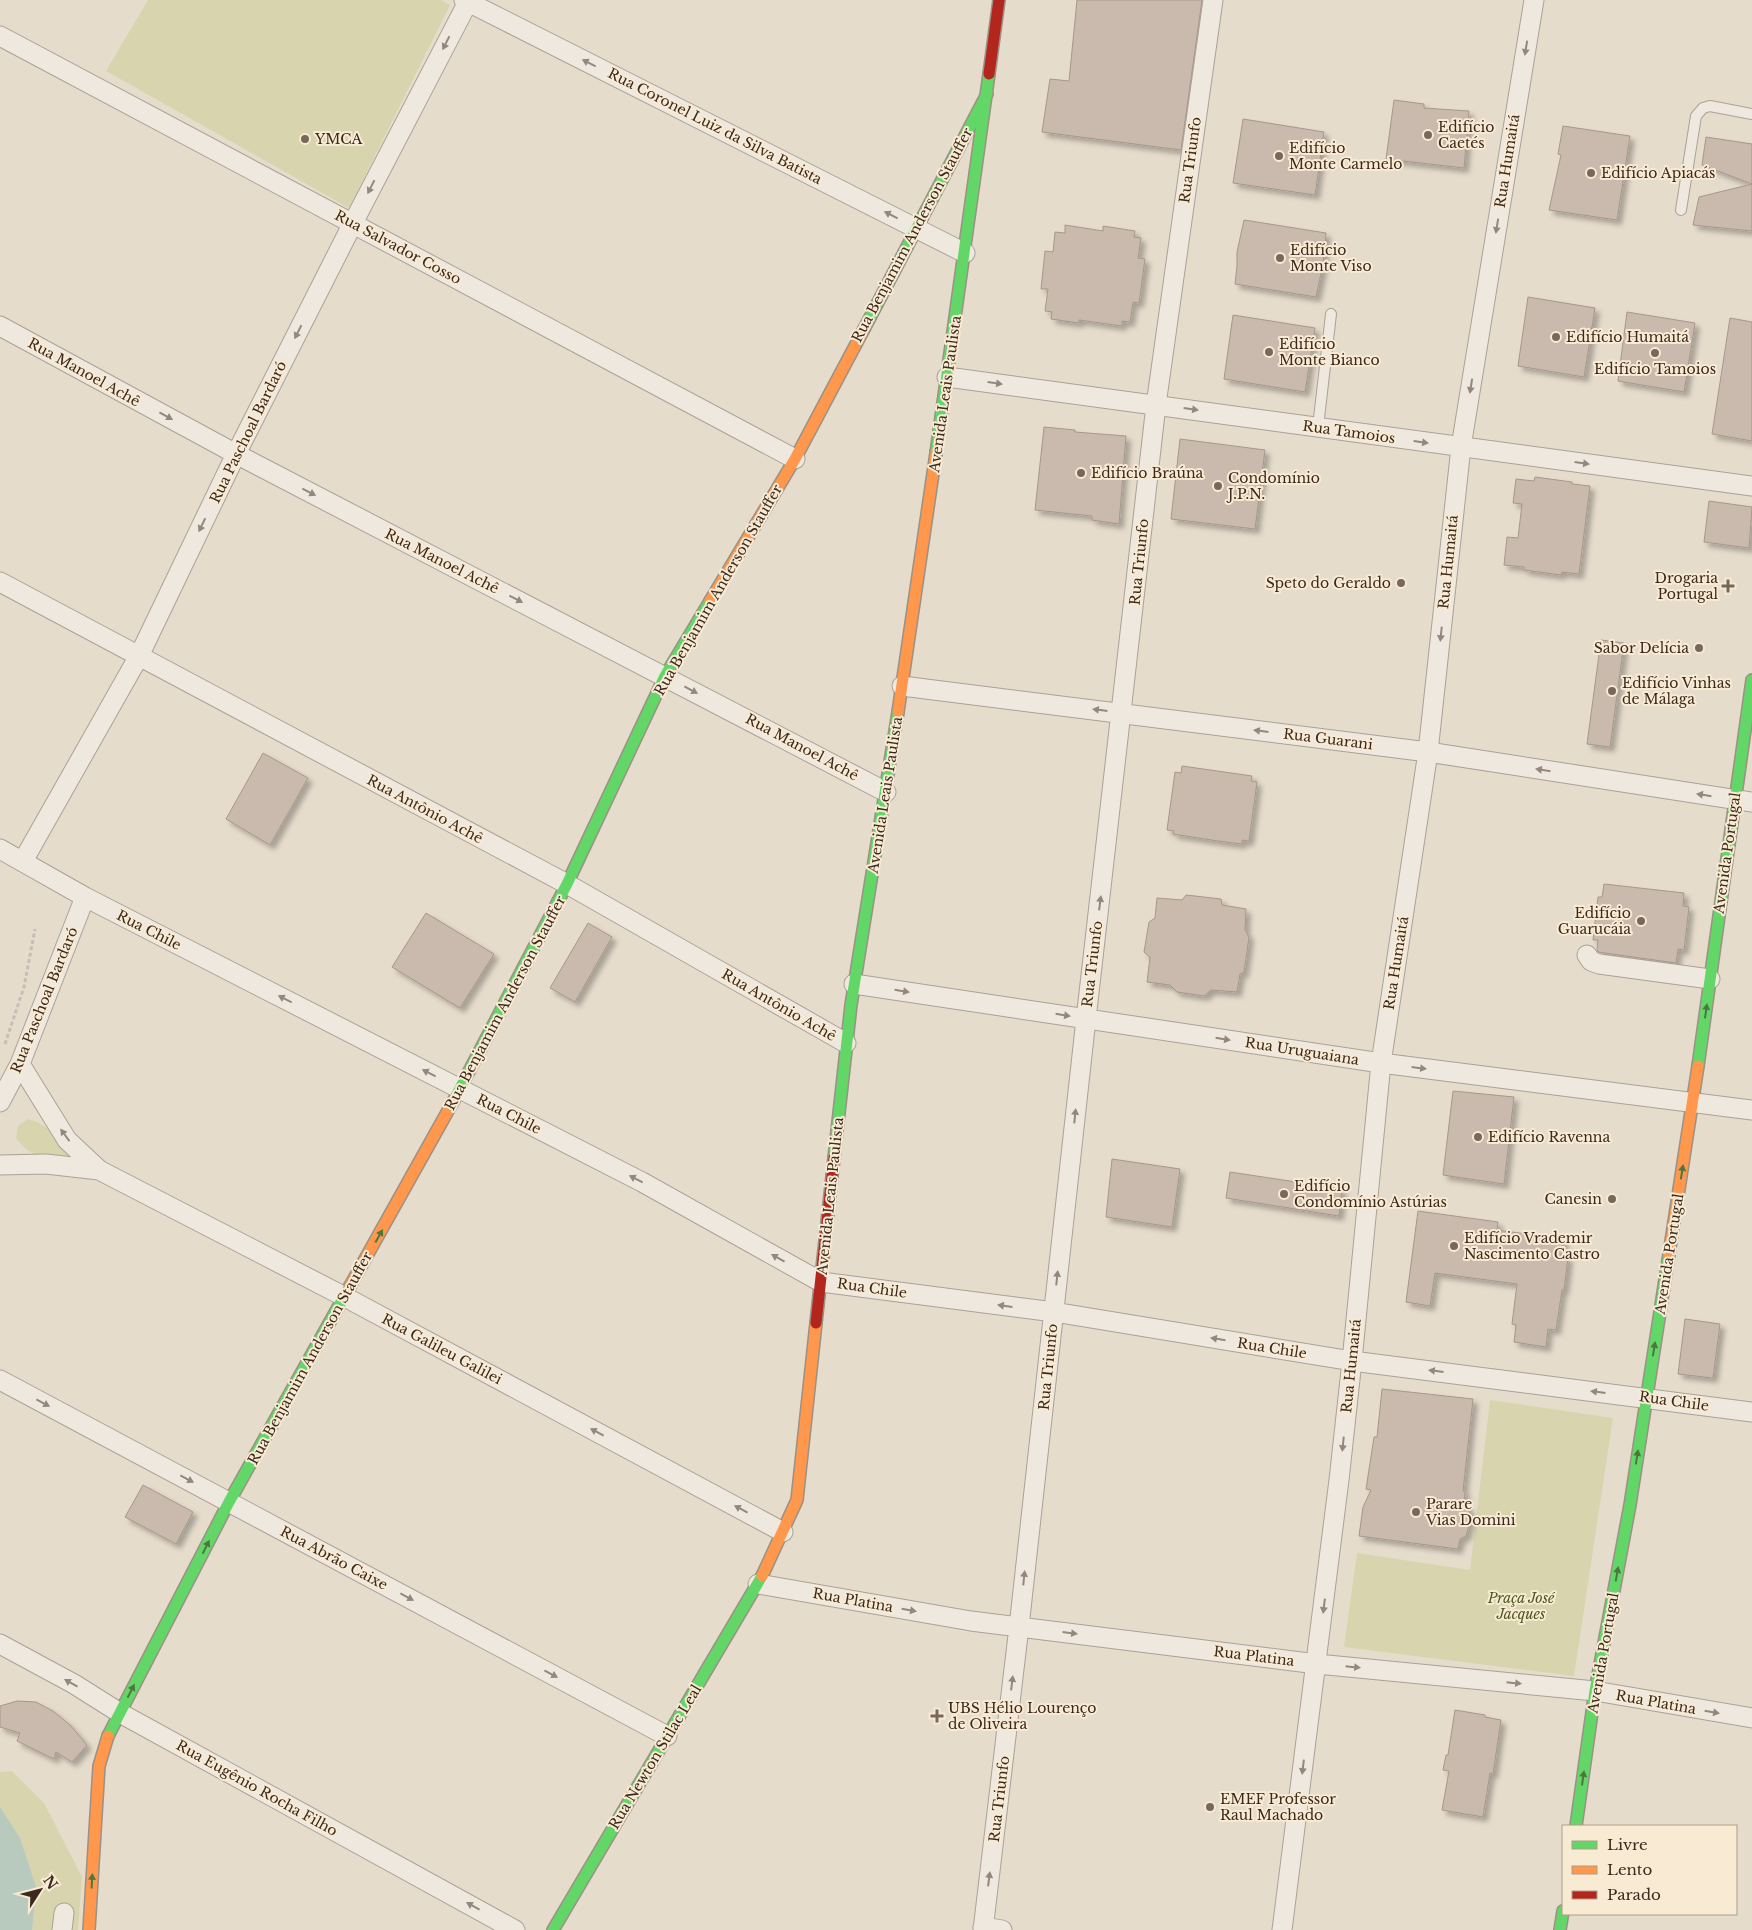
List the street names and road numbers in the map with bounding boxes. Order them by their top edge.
street label: Rua Coronel Luiz da Silva Batista [605,64,825,188]
street label: Rua Humaitá [1491,113,1523,209]
street label: Rua Triunfo [1175,116,1205,204]
street label: Rua Benjamim Anderson Stauffer [848,124,977,345]
street label: Rua Salvador Cosso [332,206,464,288]
street label: Avenida Leais Paulista [925,314,965,475]
street label: Rua Manoel Achê [25,334,143,410]
street label: Rua Paschoal Bardaró [206,358,290,506]
street label: Rua Tamoios [1301,417,1397,447]
street label: Rua Benjamim Anderson Stauffer [650,481,786,699]
street label: Rua Humaitá [1434,514,1462,610]
street label: Rua Triunfo [1125,518,1153,606]
street label: Rua Manoel Achê [382,524,502,598]
street label: Rua Manoel Achê [742,710,862,784]
street label: Avenida Leais Paulista [864,715,906,876]
street label: Rua Guarani [1282,725,1374,753]
street label: Rua Antônio Achê [364,771,486,847]
street label: Avenida Portugal [1709,791,1744,916]
street label: Rua Benjamim Anderson Stauffer [441,892,570,1113]
street label: Rua Chile [114,906,184,954]
street label: Rua Humaitá [1380,915,1412,1011]
street label: Rua Triunfo [1078,920,1106,1008]
street label: Rua Paschoal Bardaró [6,924,82,1076]
street label: Rua Antônio Achê [719,965,839,1045]
street label: Rua Uruguaiana [1244,1033,1361,1069]
street label: Rua Chile [474,1090,544,1138]
street label: Avenida Leais Paulista [813,1116,847,1277]
street label: Avenida Portugal [1650,1192,1688,1317]
street label: Rua Benjamim Anderson Stauffer [244,1248,376,1468]
street label: Rua Chile [836,1274,908,1302]
street label: Rua Galileu Galilei [379,1310,506,1388]
street label: Rua Humaitá [1337,1318,1365,1414]
street label: Rua Triunfo [1034,1323,1062,1411]
street label: Rua Chile [1236,1334,1308,1362]
street label: Rua Chile [1638,1387,1710,1415]
street label: Rua Abrão Caixe [277,1522,391,1594]
street label: Rua Platina [811,1584,895,1616]
street label: Avenida Portugal [1583,1591,1623,1716]
street label: Rua Platina [1212,1642,1296,1670]
street label: Rua Newton Stilac Leal [605,1681,706,1833]
street label: Rua Platina [1614,1686,1698,1718]
street label: Rua Eugênio Rocha Filho [173,1736,341,1840]
street label: Rua Triunfo [985,1755,1013,1843]

